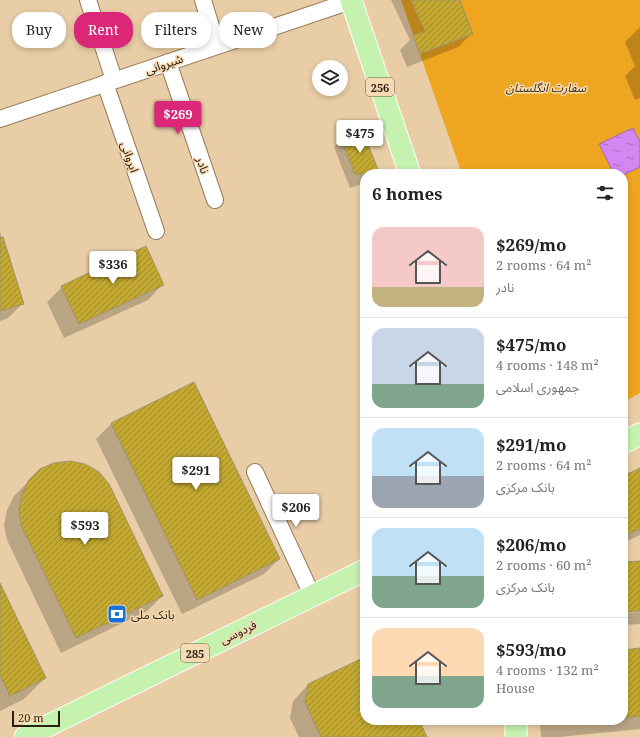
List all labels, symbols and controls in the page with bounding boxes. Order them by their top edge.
chip: Buy [12,12,66,48]
chip: Rent [74,12,133,48]
chip: Filters [141,12,211,48]
chip: New [219,12,277,48]
street label: شیروانی [143,50,185,78]
map controls [312,60,348,96]
button: layers [312,60,348,96]
road number: 256 [366,78,394,96]
park label: سفارت انگلستان [506,79,587,96]
pin: $269 [154,101,202,135]
text: $269 [163,105,193,123]
pin: $475 [336,120,384,154]
text: $475 [345,124,375,142]
street label: ایروانی [117,139,143,175]
street label: نادر [192,153,214,176]
text: 6 homes [372,182,442,205]
icon: filters [594,182,616,204]
text: $269/mo [496,233,567,256]
icon: home [404,243,452,291]
pin: $336 [89,251,137,285]
text: $336 [98,255,128,273]
text: 2 rooms · 64 m² [496,256,591,274]
text: نادر [496,278,514,296]
text: $475/mo [496,333,567,356]
icon: home [404,344,452,392]
text: 4 rooms · 148 m² [496,356,599,374]
text: جمهوری اسلامی [496,378,579,396]
text: $291/mo [496,433,567,456]
icon: home [404,444,452,492]
text: 2 rooms · 64 m² [496,456,591,474]
pin: $291 [172,457,220,491]
text: $291 [181,461,211,479]
text: بانک مرکزی [496,478,555,496]
pin: $206 [272,494,320,528]
text: $206 [281,498,311,516]
pin: $593 [61,512,109,546]
text: $593 [70,516,100,534]
text: $206/mo [496,533,567,556]
icon: home [404,544,452,592]
text: 2 rooms · 60 m² [496,556,591,574]
text: بانک مرکزی [496,578,555,596]
bank icon: بانک ملی [106,603,128,625]
place label: بانک ملی [131,606,175,623]
street label: فردوسی [217,616,259,648]
text: $593/mo [496,638,567,661]
road number: 285 [181,644,209,662]
icon: home [404,644,452,692]
text: 4 rooms · 132 m² [496,661,599,679]
text: House [496,679,535,697]
scale bar [12,709,60,728]
text: 20 m [18,710,44,725]

